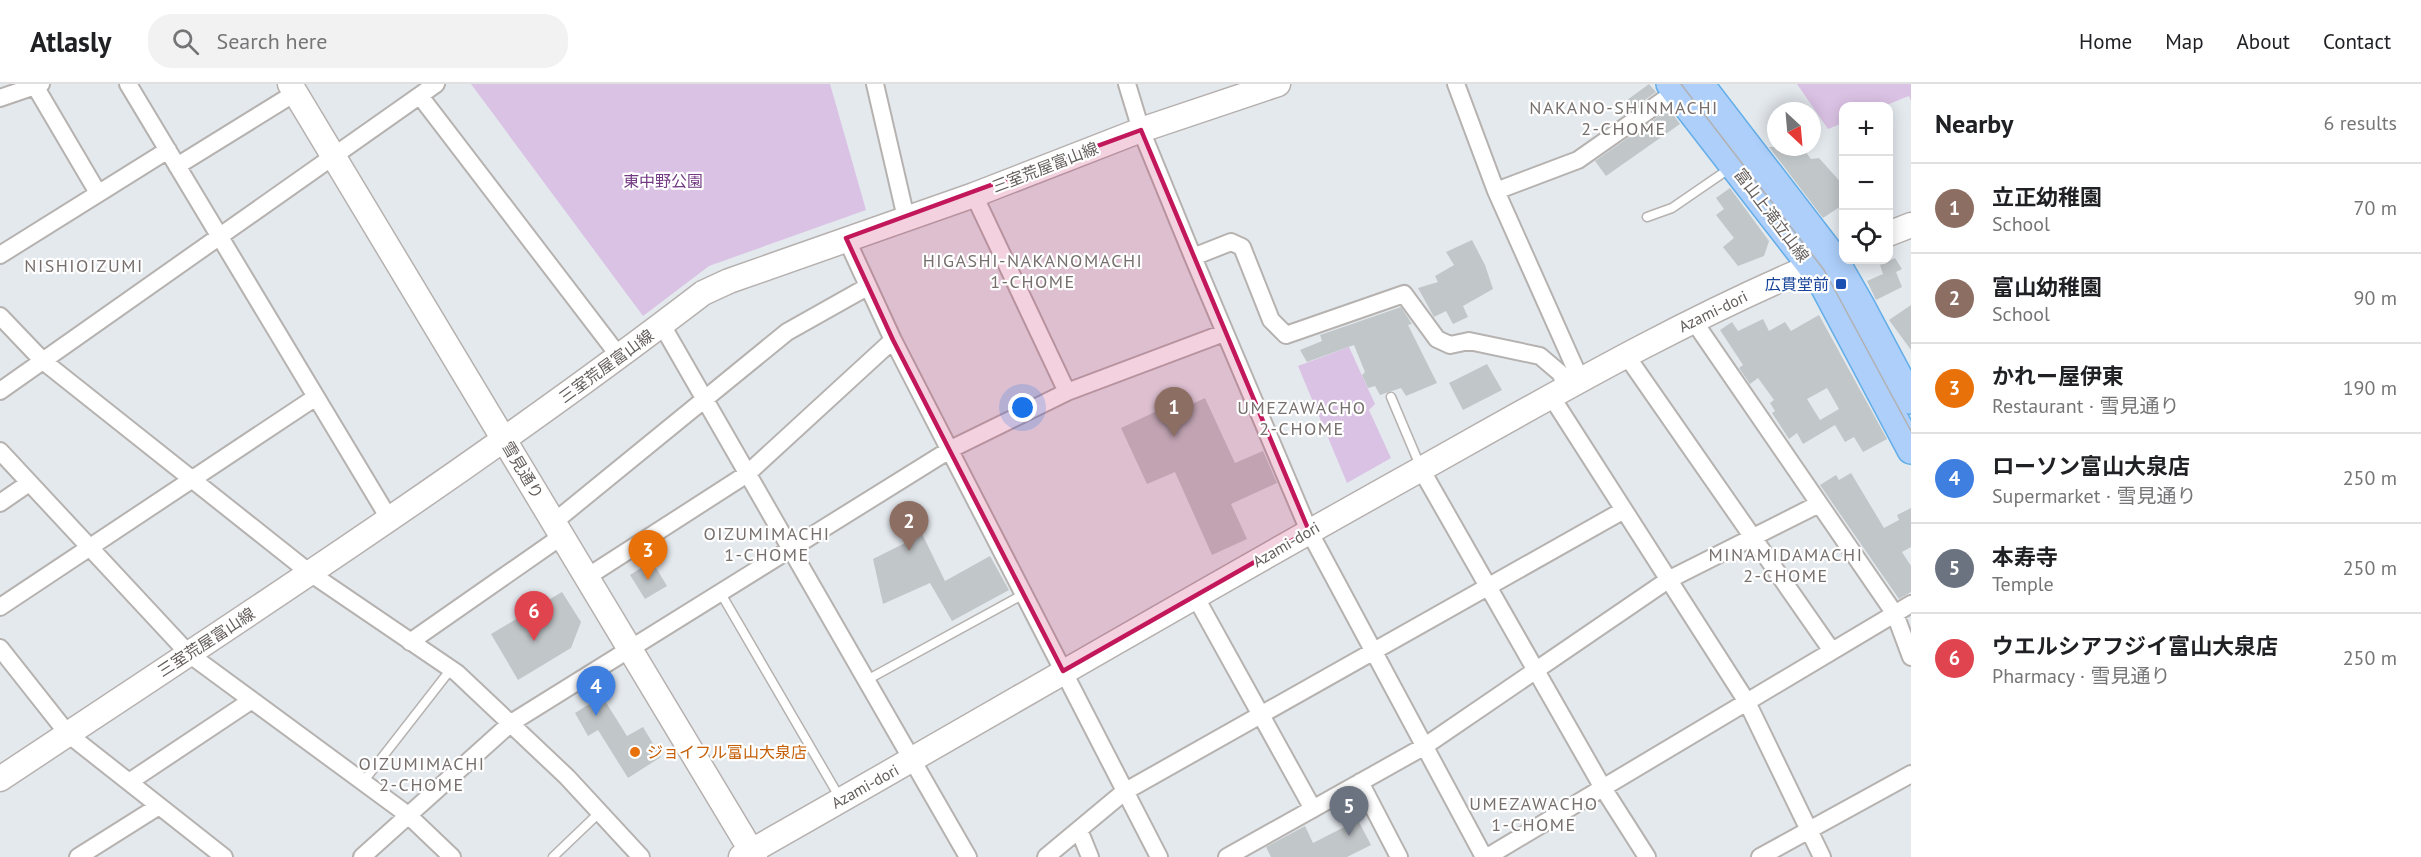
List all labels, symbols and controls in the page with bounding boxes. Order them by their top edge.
search box [148,14,568,68]
text: Atlasly [30,23,112,60]
icon: search [169,25,202,58]
text: Search here [217,27,327,55]
text: Home [2079,28,2132,55]
text: Map [2165,28,2204,55]
text: About [2237,28,2290,55]
text: Contact [2323,28,2391,55]
district label: NAKANO-SHINMACHI 2-CHOME [1529,96,1719,140]
north arrow [1767,102,1821,156]
map controls [1839,102,1893,264]
button: + [1839,102,1893,156]
text: Nearby [1935,107,2013,140]
text: 6 results [2324,110,2397,136]
street label: 三室荒屋富山線 [989,138,1101,196]
button: − [1839,156,1893,210]
street label: 富山上滝立山線 [1730,164,1814,266]
park label: 東中野公園 [623,171,703,191]
text: 立正幼稚園 [1992,183,2102,211]
text: 1 [1949,195,1960,221]
text: 70 m [2354,195,2397,221]
button: locate [1839,210,1893,264]
text: School [1992,211,2050,237]
district label: HIGASHI-NAKANOMACHI 1-CHOME [923,249,1143,293]
district label: NISHIOIZUMI [24,254,144,277]
text: 富山幼稚園 [1992,273,2102,301]
place label: 広貫堂前 [1765,274,1829,294]
marker: 広貫堂前 [1834,277,1848,291]
text: 2 [1949,285,1960,311]
text: 90 m [2354,285,2397,311]
street label: Azami-dori [1675,286,1751,336]
text: School [1992,301,2050,327]
street label: 三室荒屋富山線 [555,325,657,407]
text: かれー屋伊東 [1992,362,2124,390]
text: 3 [1949,375,1960,401]
text: 190 m [2343,375,2397,401]
pin: 1 [1154,388,1194,437]
your location [1008,393,1037,422]
text: Restaurant · 雪見通り [1992,393,2179,419]
district label: UMEZAWACHO 2-CHOME [1237,396,1367,440]
street label: 雪見通り [498,437,548,503]
text: ローソン富山大泉店 [1992,452,2190,480]
text: 4 [1949,465,1960,491]
text: 250 m [2343,465,2397,491]
text: Supermarket · 雪見通り [1992,483,2196,509]
pin: 2 [890,502,928,551]
street label: Azami-dori [1249,517,1323,571]
district label: OIZUMIMACHI 1-CHOME [703,522,831,566]
pin: 3 [628,530,668,580]
district label: MINAMIDAMACHI 2-CHOME [1709,543,1863,587]
text: 本寿寺 [1992,543,2058,571]
text: 5 [1949,555,1960,581]
text: 250 m [2343,555,2397,581]
text: Temple [1992,571,2054,597]
pin: 6 [514,592,554,641]
street label: 三室荒屋富山線 [154,603,258,681]
text: ウエルシアフジイ富山大泉店 [1992,632,2278,660]
text: 6 [1949,645,1960,671]
text: 250 m [2343,645,2397,671]
text: Pharmacy · 雪見通り [1992,663,2170,689]
pin: 4 [576,666,616,716]
place label: ジョイフル富山大泉店 [647,742,807,762]
marker: ジョイフル富山大泉店 [628,745,642,759]
district label: OIZUMIMACHI 2-CHOME [358,752,486,796]
street label: Azami-dori [828,759,902,813]
pin: 5 [1330,786,1368,836]
district label: UMEZAWACHO 1-CHOME [1469,792,1599,836]

